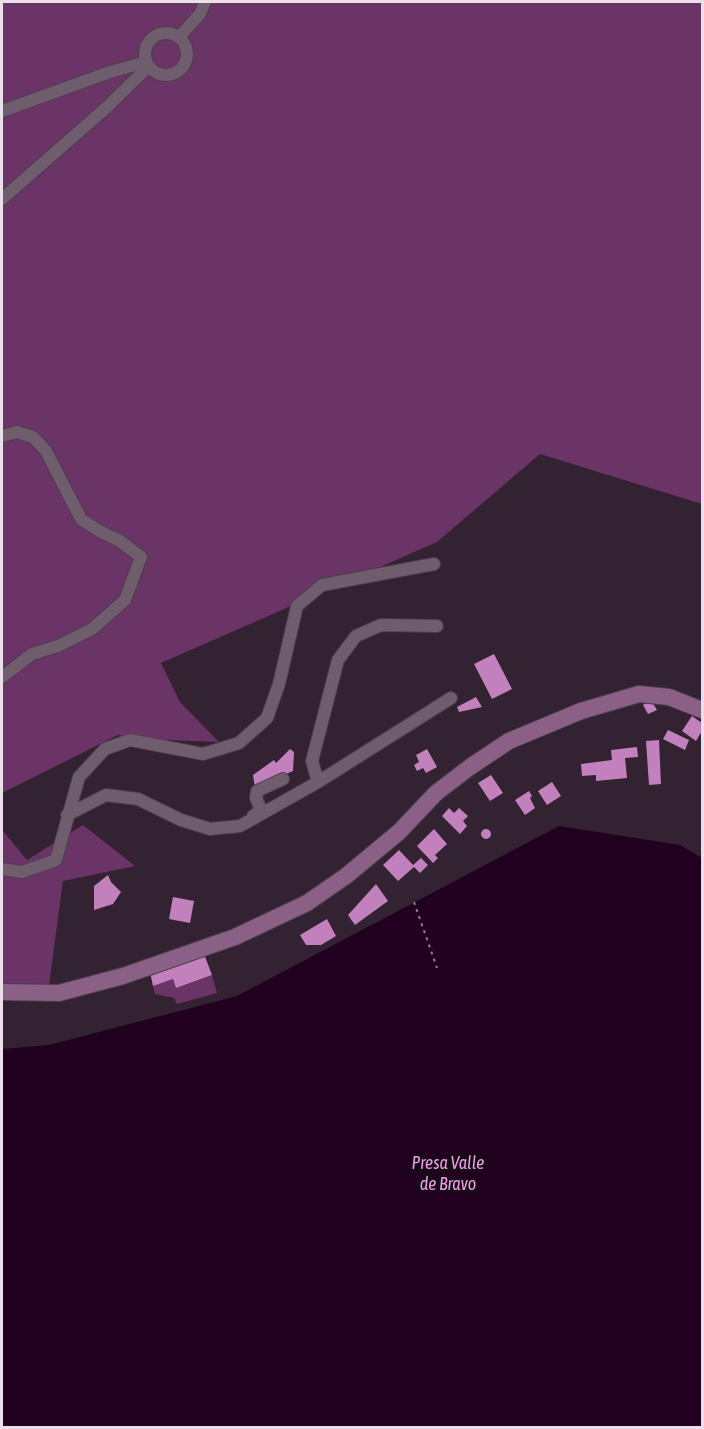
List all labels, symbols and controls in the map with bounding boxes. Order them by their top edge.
water label: Presa Valle de Bravo [411,1152,485,1194]

